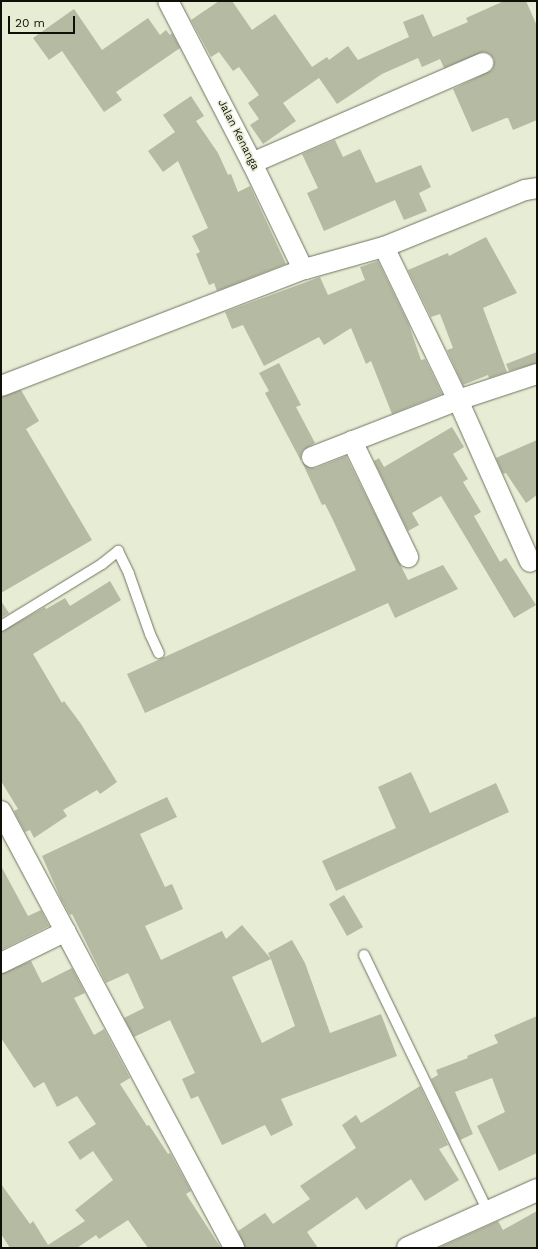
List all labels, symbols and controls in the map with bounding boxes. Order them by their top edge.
scale bar [10,8,77,34]
text: 20 m [15,16,45,30]
street label: Jalan Kenanga [215,98,261,172]

